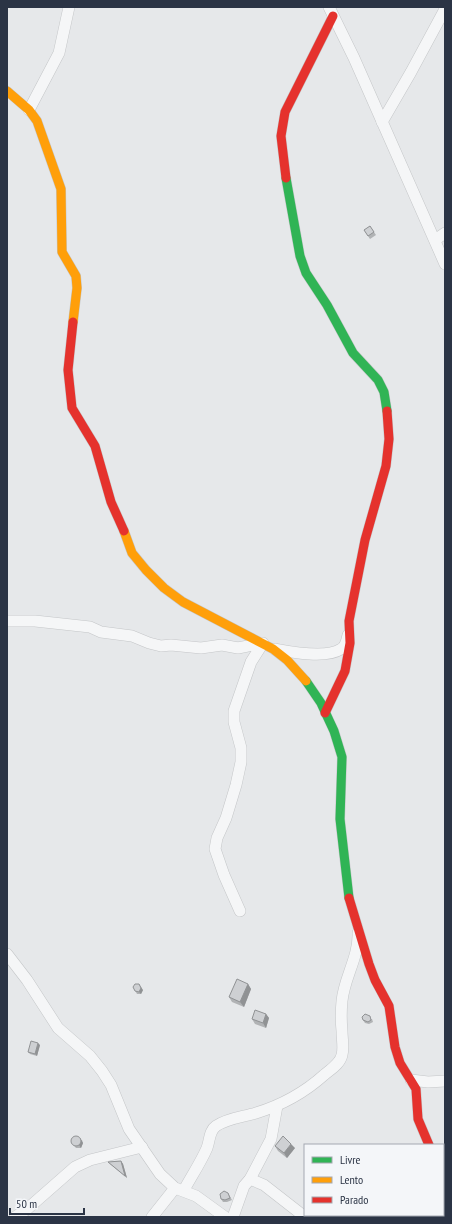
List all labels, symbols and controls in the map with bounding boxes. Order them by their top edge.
legend [304,1144,444,1216]
text: Livre [340,1152,361,1167]
text: Lento [340,1172,363,1187]
scale bar [10,1190,84,1216]
text: Parado [340,1192,368,1207]
text: 50 m [16,1196,37,1211]

